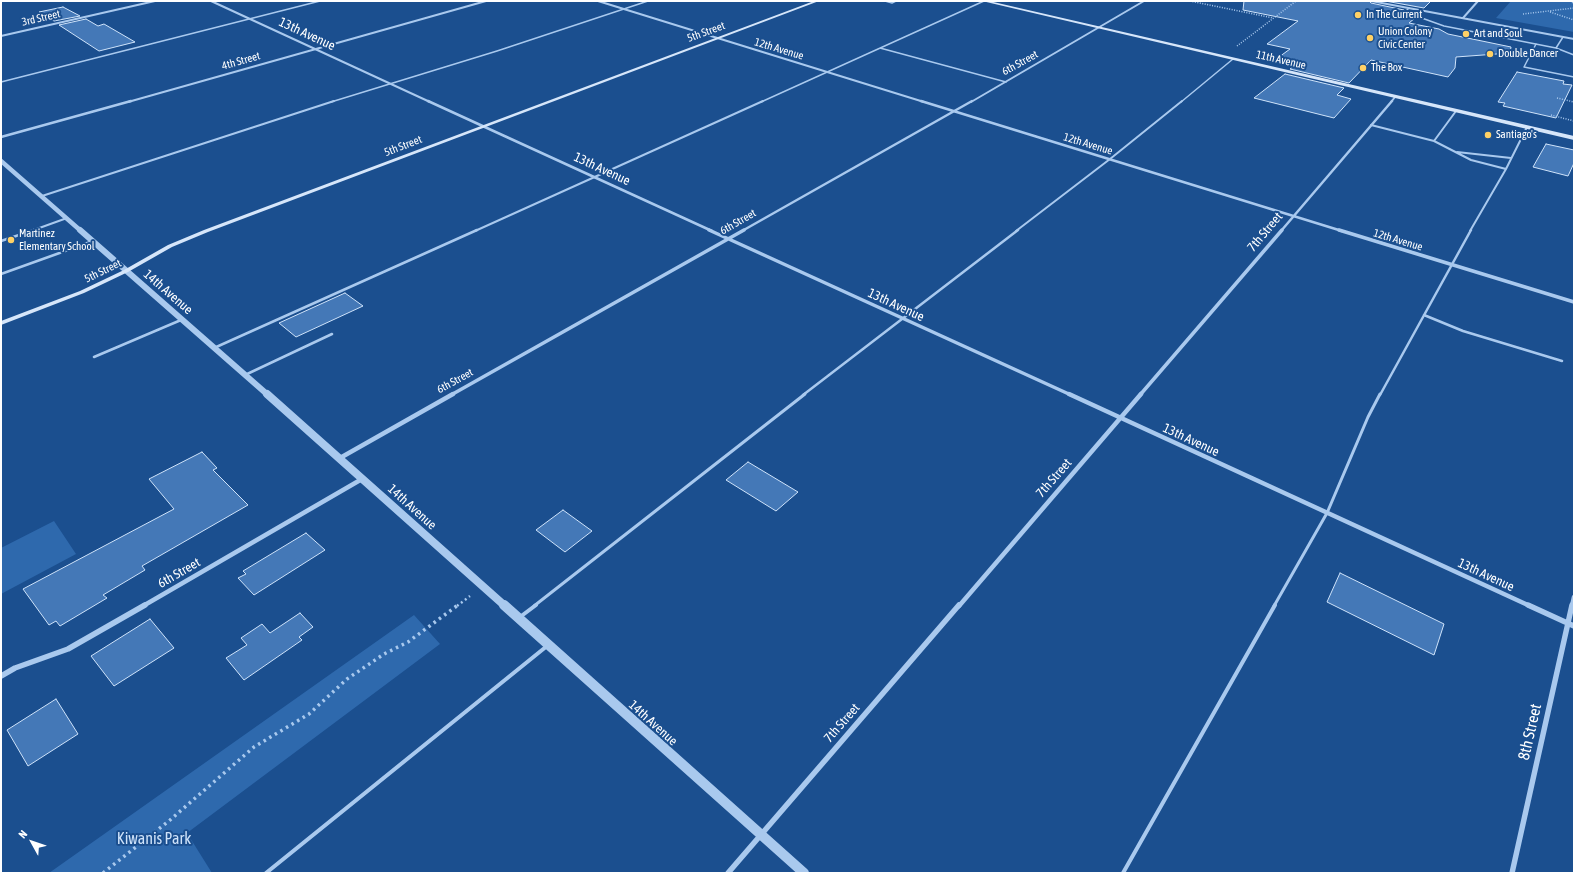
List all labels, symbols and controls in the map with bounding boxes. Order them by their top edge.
street label: 3rd Street [20,7,62,29]
place label: In The Current [1366,8,1422,22]
marker: In The Current [1353,10,1363,20]
street label: 13th Avenue [276,14,338,54]
street label: 5th Street [685,19,727,45]
place label: Union Colony Civic Center [1378,25,1432,51]
place label: Art and Soul [1474,27,1522,41]
marker: Art and Soul [1461,29,1471,39]
marker: Union Colony Civic Center [1365,33,1375,43]
street label: 12th Avenue [753,35,805,63]
place label: Double Dancer [1498,47,1558,61]
street label: 6th Street [1000,48,1040,78]
street label: 11th Avenue [1255,48,1307,72]
street label: 4th Street [220,49,262,73]
marker: Double Dancer [1485,49,1495,59]
place label: The Box [1371,61,1402,75]
marker: The Box [1358,63,1368,73]
place label: Santiago's [1496,128,1537,142]
street label: 12th Avenue [1062,130,1114,158]
marker: Santiago's [1483,130,1493,140]
street label: 5th Street [382,133,424,159]
street label: 13th Avenue [571,149,633,189]
street label: 6th Street [718,206,758,238]
street label: 7th Street [1244,209,1286,255]
street label: 12th Avenue [1372,226,1424,254]
place label: Martinez Elementary School [19,227,95,253]
marker: Martinez Elementary School [6,235,16,245]
street label: 5th Street [82,256,124,286]
street label: 14th Avenue [140,266,196,318]
street label: 13th Avenue [865,285,927,325]
street label: 6th Street [435,366,475,396]
street label: 13th Avenue [1160,420,1222,460]
street label: 7th Street [1033,455,1075,501]
street label: 14th Avenue [384,481,440,533]
street label: 6th Street [155,555,203,591]
street label: 13th Avenue [1455,555,1517,595]
street label: 14th Avenue [625,697,681,749]
street label: 7th Street [821,700,863,746]
street label: 8th Street [1514,702,1546,762]
north arrow [12,822,52,862]
text: N [16,828,29,841]
park label: Kiwanis Park [117,829,191,849]

